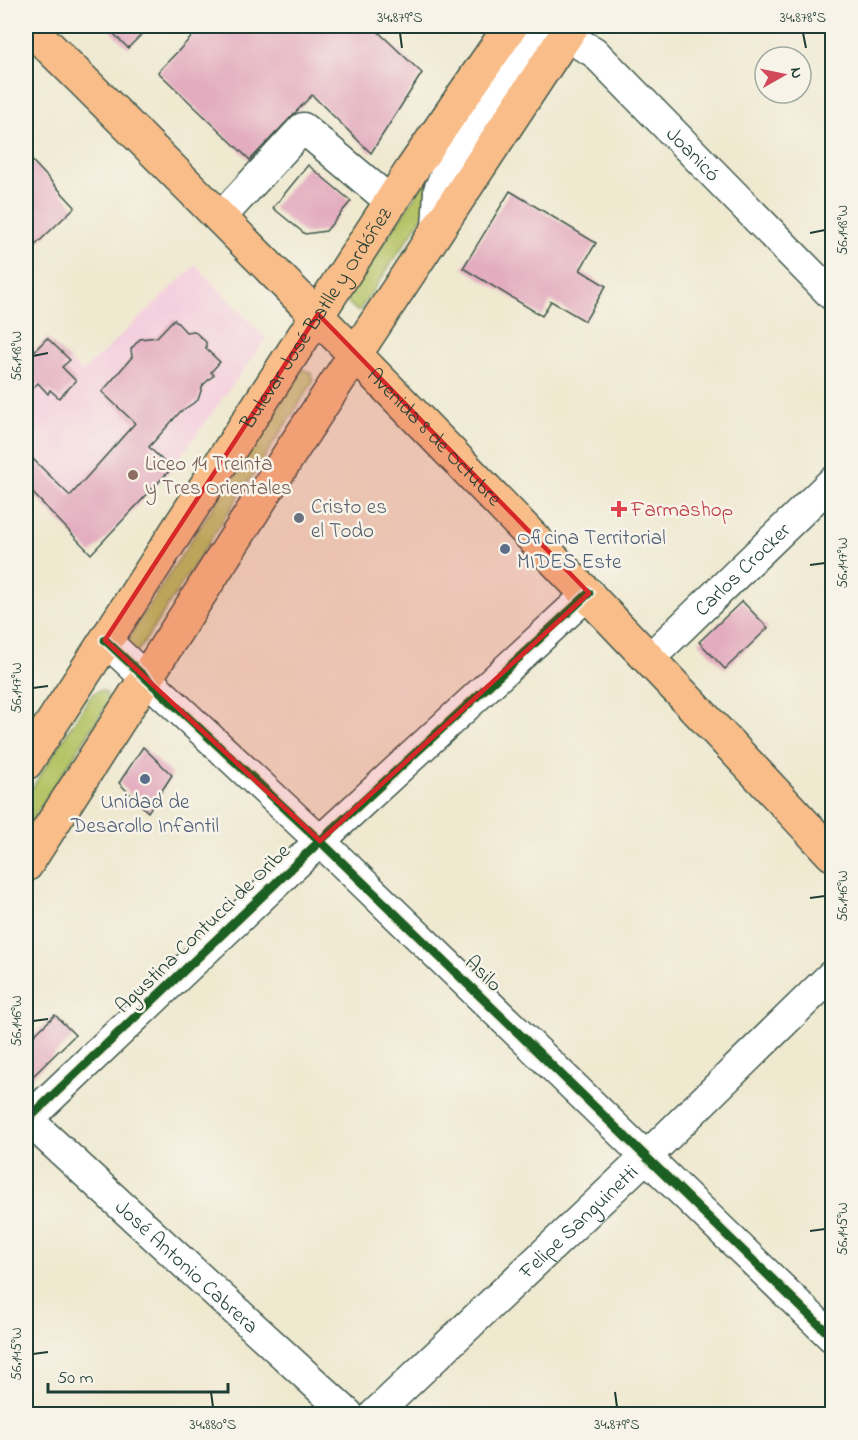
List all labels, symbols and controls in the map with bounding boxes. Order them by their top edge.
text: 34.879°S [377,7,423,29]
text: 34.878°S [780,7,827,29]
north arrow [753,45,813,105]
text: N [783,66,809,80]
street label: Joanicó [658,121,726,190]
street label: Bulevar José Batlle y Ordóñez [233,202,401,437]
text: 56.148°W [832,205,854,255]
text: 56.148°W [6,331,28,381]
street label: Avenida 8 de Octubre [359,362,508,514]
place label: Liceo 14 Treinta y Tres Orientales [145,450,292,506]
marker: Liceo 14 Treinta y Tres Orientales [126,468,140,482]
place label: Cristo es el Todo [311,493,387,547]
place label: Farmashop [630,496,733,526]
marker: Farmashop [612,502,626,516]
marker: Cristo es el Todo [292,511,306,525]
street label: Carlos Crocker [689,517,798,624]
place label: Oficina Territorial MIDES Este [517,524,666,578]
text: 56.147°W [832,537,854,589]
marker: Oficina Territorial MIDES Este [498,542,512,556]
text: 56.147°W [6,662,28,714]
marker: Unidad de Desarollo Infantil [138,772,152,786]
place label: Unidad de Desarollo Infantil [70,788,219,842]
street label: Agustina Contucci de Oribe [109,837,300,1023]
text: 56.146°W [832,870,854,922]
street label: Asilo [457,949,508,1000]
text: 56.146°W [6,995,28,1047]
street label: Felipe Sanguinetti [512,1159,646,1287]
street label: José Antonio Cabrera [107,1194,264,1342]
text: 56.145°W [832,1202,854,1256]
text: 56.145°W [6,1327,28,1381]
scale bar [48,1356,228,1394]
text: 50 m [57,1366,94,1392]
text: 34.880°S [190,1414,237,1436]
text: 34.879°S [594,1414,640,1436]

